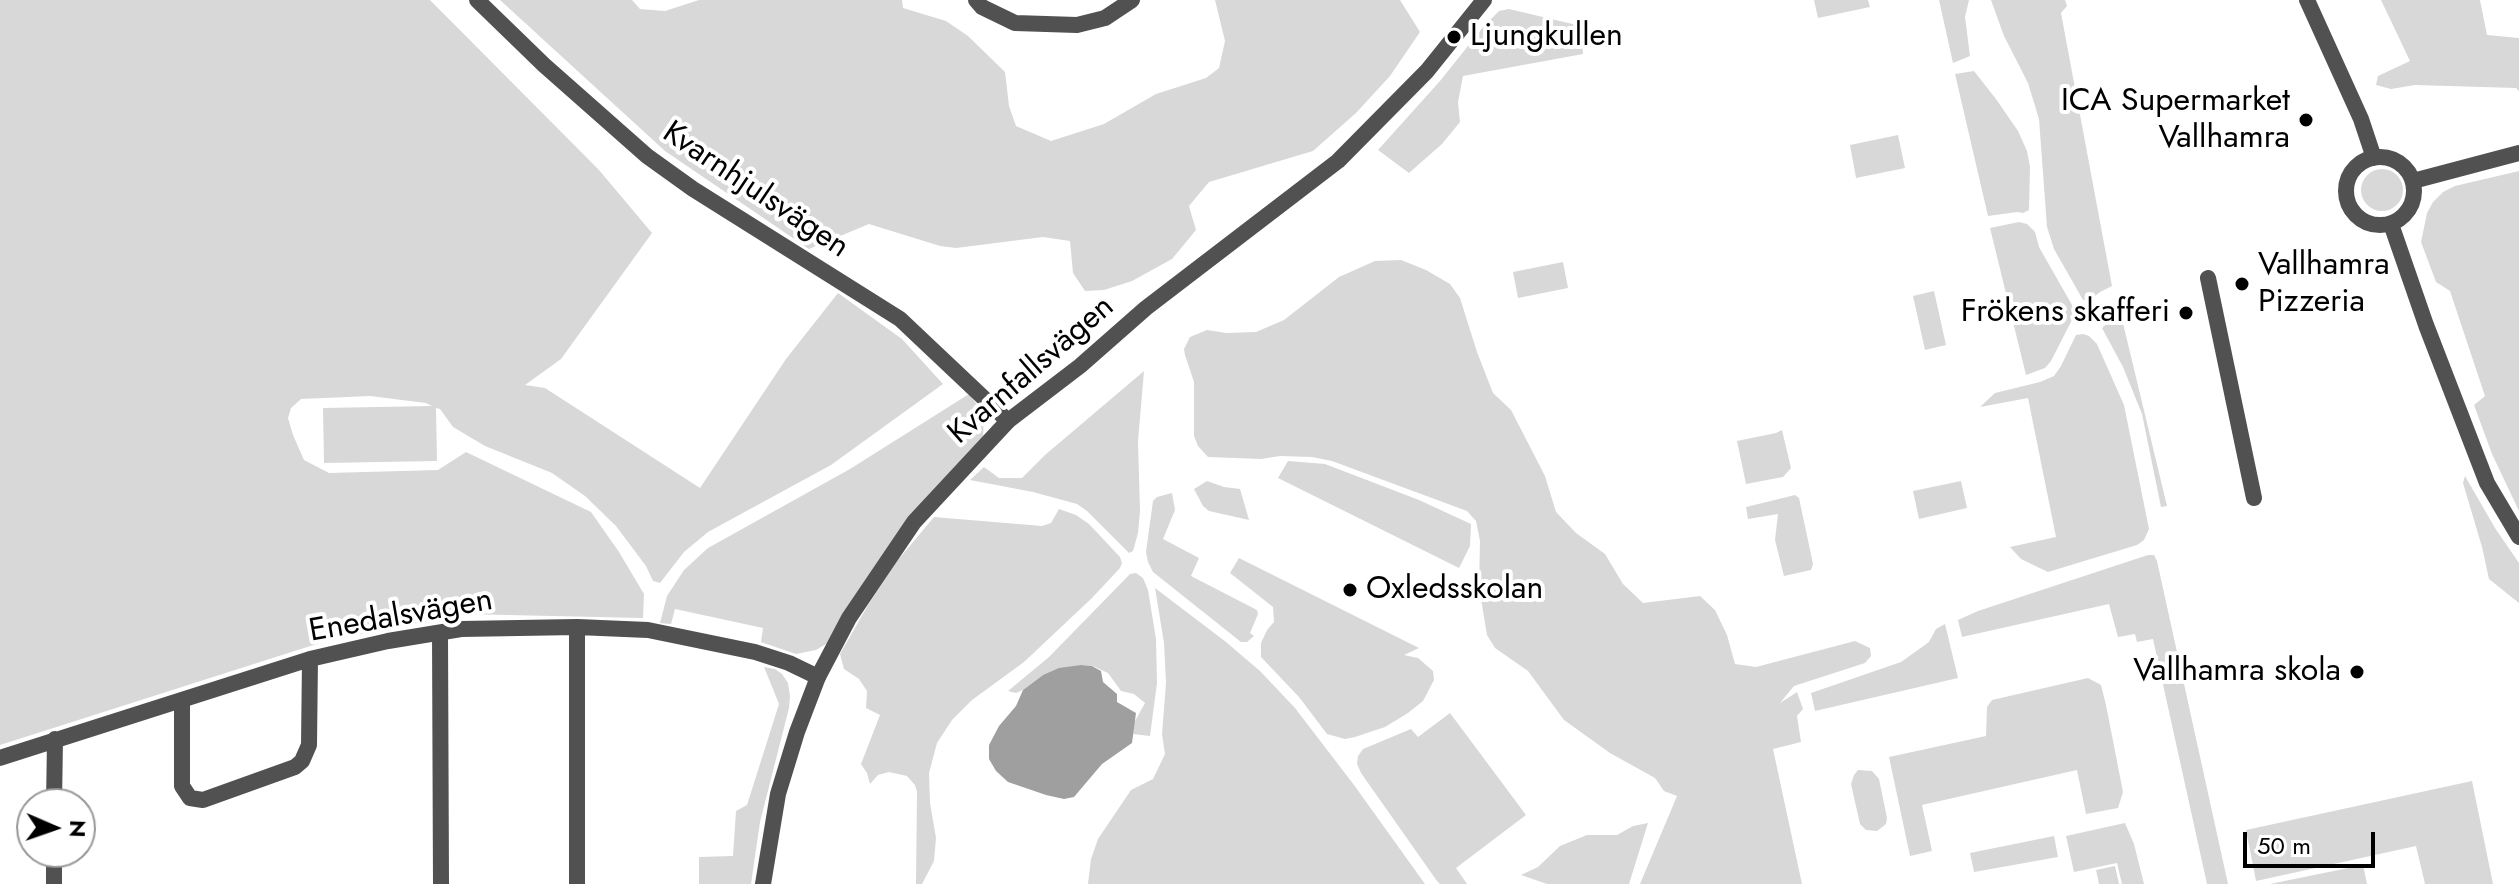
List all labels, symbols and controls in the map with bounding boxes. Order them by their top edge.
place label: Ljungkullen [1470,18,1623,56]
marker: Ljungkullen [1445,28,1463,46]
place label: ICA Supermarket Vallhamra [2061,83,2290,158]
marker: ICA Supermarket Vallhamra [2297,111,2315,129]
street label: Kvarnhjulsvägen [655,115,855,267]
place label: Vallhamra Pizzeria [2258,247,2390,322]
marker: Vallhamra Pizzeria [2233,275,2251,293]
street label: Kvarnfallsvägen [941,289,1123,453]
place label: Frökens skafferi [1961,294,2170,332]
marker: Frökens skafferi [2177,304,2195,322]
place label: Oxledsskolan [1366,571,1543,609]
marker: Oxledsskolan [1341,581,1359,599]
street label: Enedalsvägen [306,582,496,652]
place label: Vallhamra skola [2133,653,2341,691]
marker: Vallhamra skola [2348,663,2366,681]
north arrow [16,788,96,868]
scale bar [2247,816,2379,866]
text: N [62,819,94,838]
text: 50 m [2257,828,2311,863]

